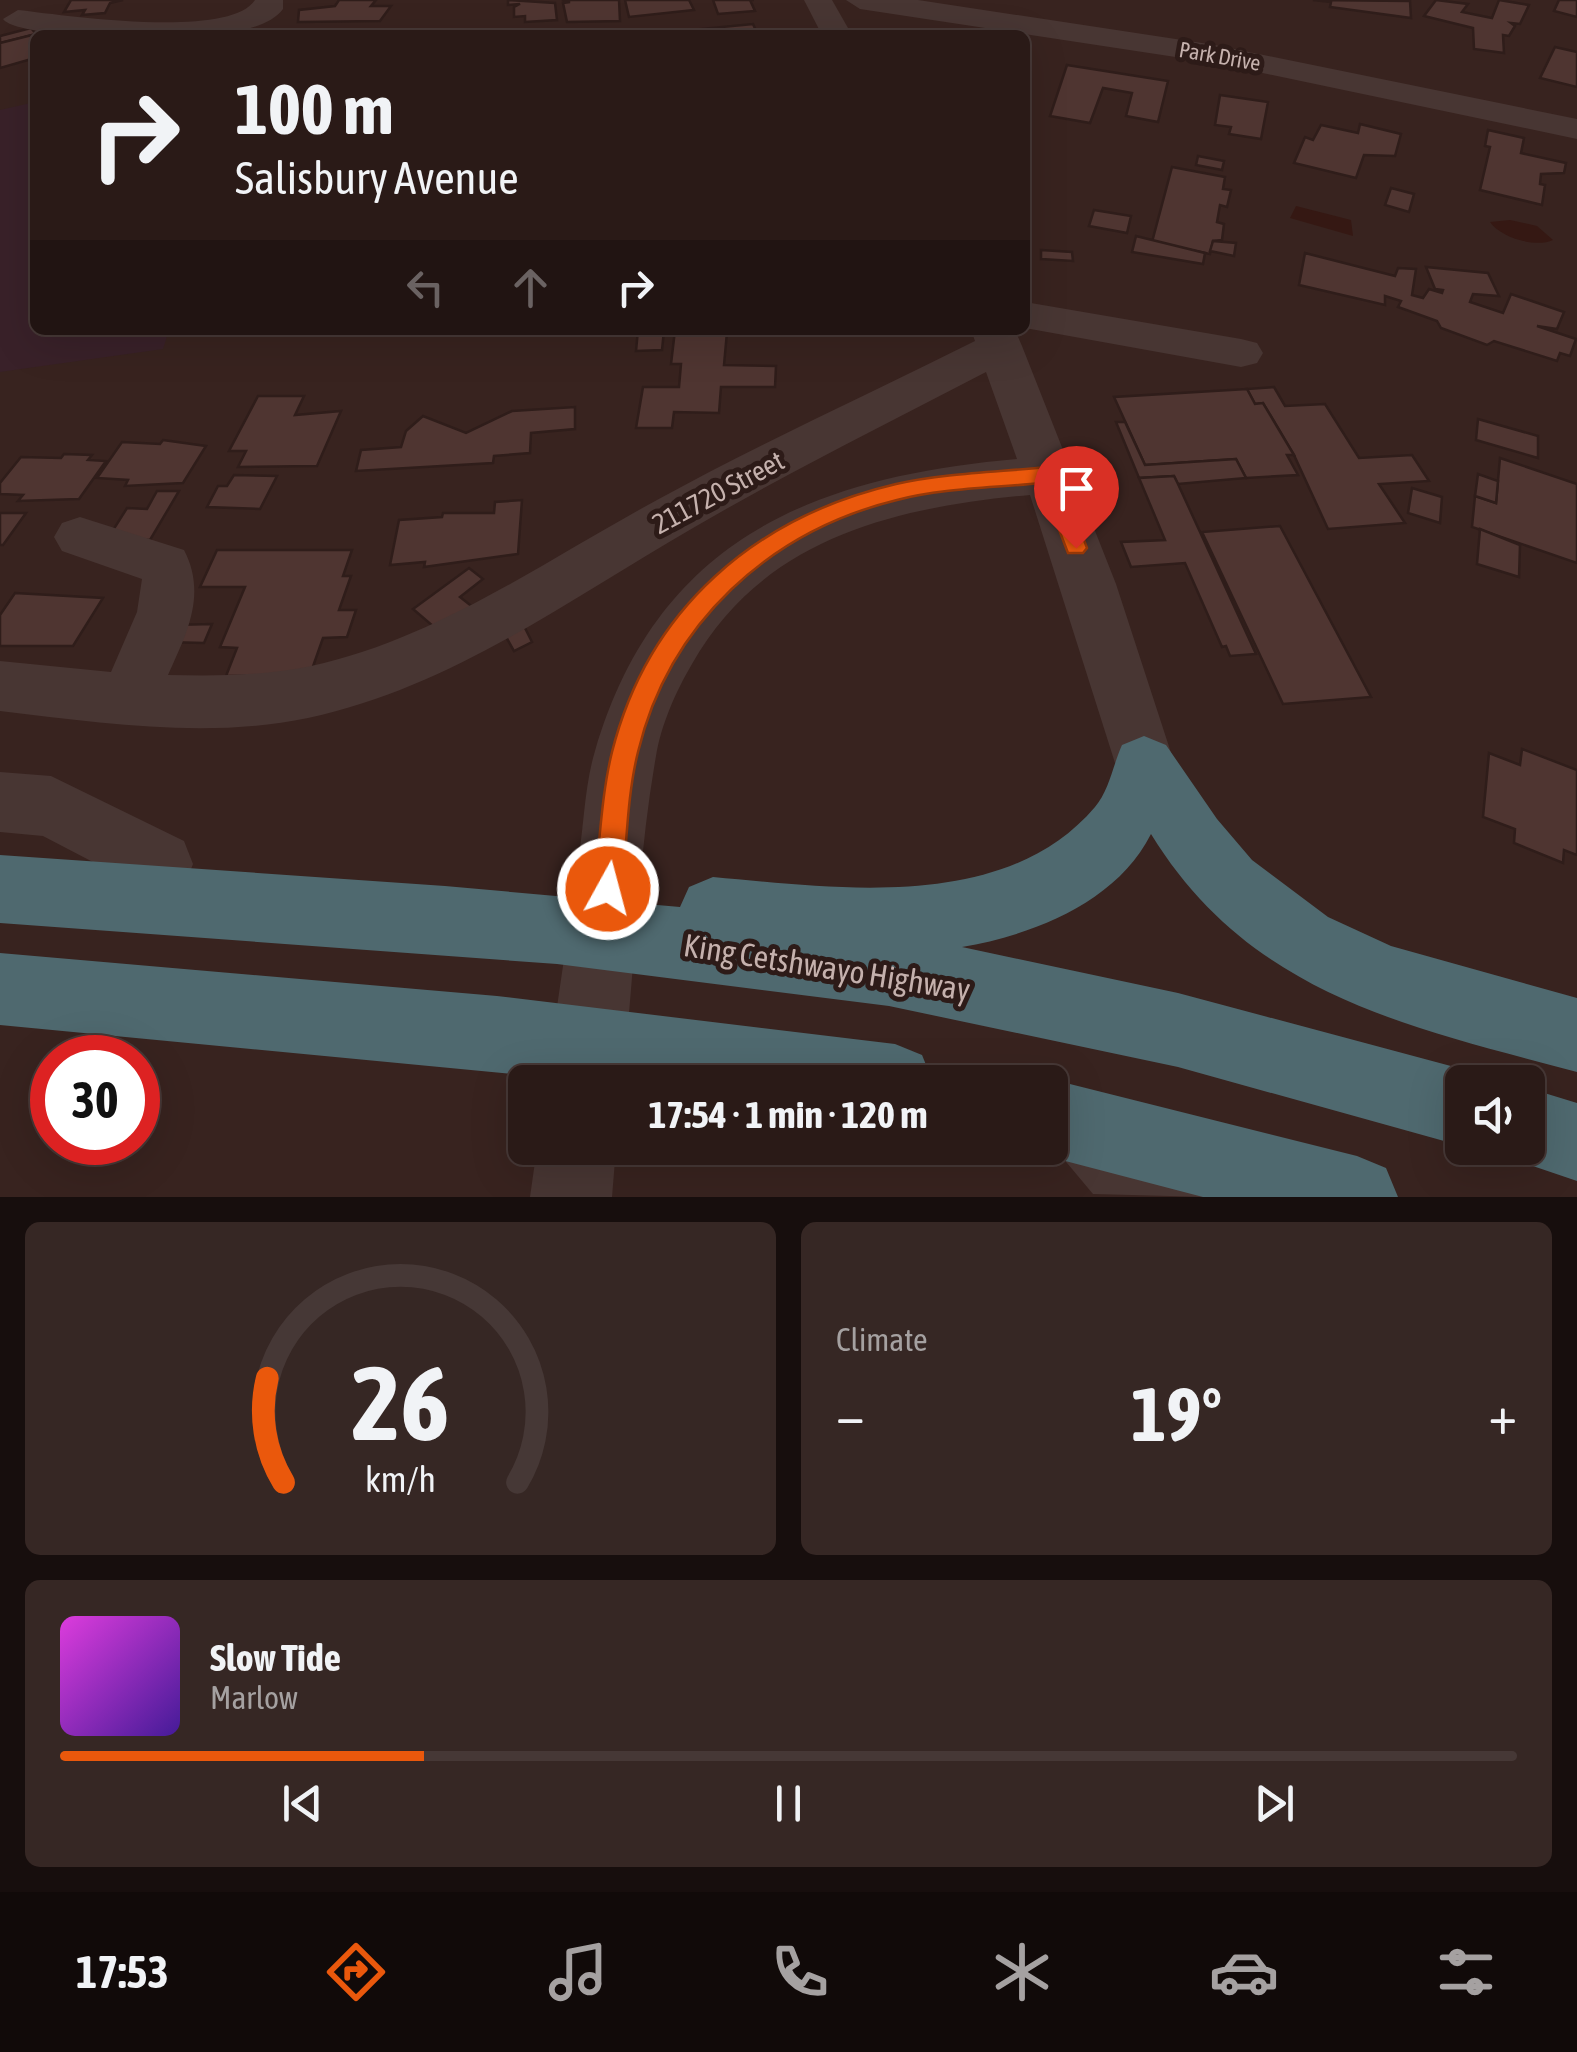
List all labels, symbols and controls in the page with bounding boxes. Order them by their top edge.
street label: Park Drive [1177,36,1263,76]
text: 100 m [235,69,394,149]
icon: right [70,70,200,200]
text: Salisbury Avenue [235,152,519,204]
icon: left [398,260,453,315]
icon: ahead [503,260,558,315]
icon: right [608,260,663,315]
street label: 211720 Street [647,444,789,540]
pin [1034,446,1119,549]
icon: arrive [1049,461,1104,516]
position arrow [556,837,660,941]
street label: King Cetshwayo Highway [681,926,973,1008]
speed limit sign: 30 [30,1035,160,1165]
map controls [1445,1065,1545,1165]
button: sound [1445,1065,1545,1165]
text: 17:54 · 1 min · 120 m [648,1093,928,1136]
text: Climate [836,1321,928,1358]
text: 26 [352,1343,449,1462]
text: 19° [1131,1371,1222,1457]
text: − [836,1383,865,1446]
text: + [1488,1383,1517,1446]
text: km/h [365,1459,436,1500]
text: Slow Tide [210,1636,341,1679]
text: Marlow [210,1679,298,1716]
icon: previous [275,1776,330,1831]
icon: pause [761,1776,816,1831]
icon: next [1247,1776,1302,1831]
icon: directions [321,1937,391,2007]
icon: music [543,1937,613,2007]
icon: phone [765,1937,835,2007]
icon: climate [987,1937,1057,2007]
icon: car [1209,1937,1279,2007]
icon: filters [1431,1937,1501,2007]
text: 17:53 [76,1946,169,1998]

